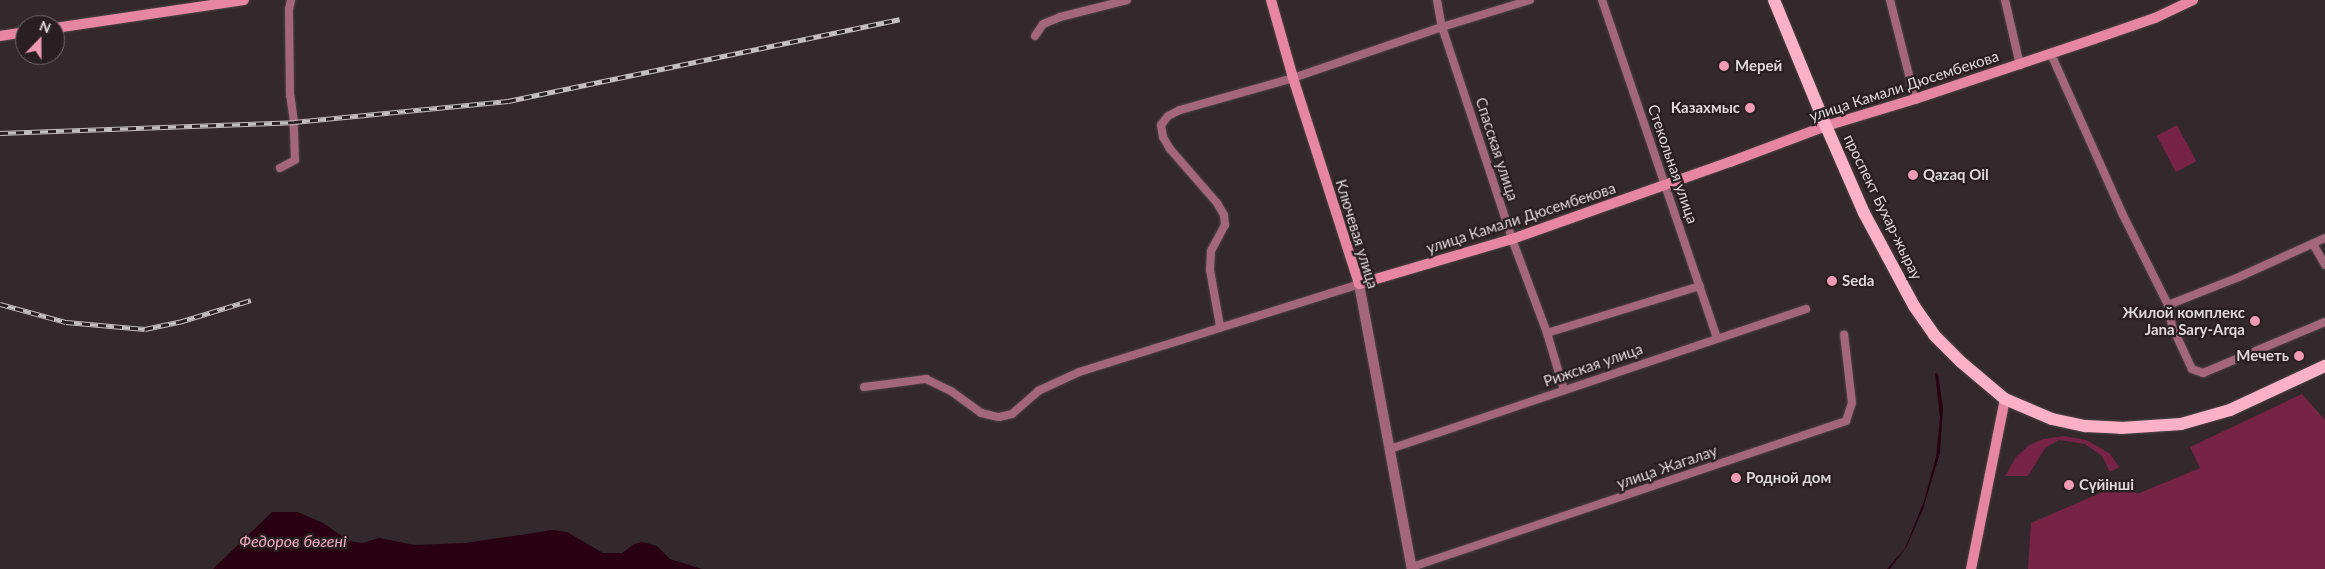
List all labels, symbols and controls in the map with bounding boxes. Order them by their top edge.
north arrow [15,15,65,65]
text: N [37,17,54,36]
street label: улица Камали Дюсембекова [1807,47,2001,125]
place label: Мерей [1735,57,1782,75]
marker: Мерей [1717,59,1731,73]
street label: Спасская улица [1472,95,1522,203]
place label: Казахмыс [1671,99,1740,117]
street label: Стекольная улица [1644,102,1702,226]
marker: Казахмыс [1744,102,1756,114]
street label: проспект Бухар-жырау [1840,131,1926,283]
place label: Qazaq Oil [1923,166,1989,184]
marker: Qazaq Oil [1907,169,1919,181]
street label: Ключевая улица [1332,177,1382,291]
street label: улица Камали Дюсембекова [1424,179,1618,257]
place label: Seda [1842,272,1874,290]
marker: Seda [1826,275,1838,287]
place label: Жилой комплекс Jana Sary-Arqa [2123,303,2245,338]
marker: Жилой комплекс Jana Sary-Arqa [2249,315,2261,327]
street label: Рижская улица [1541,340,1645,390]
place label: Мечеть [2236,347,2289,365]
marker: Мечеть [2293,350,2305,362]
street label: улица Жагалау [1614,441,1720,493]
place label: Родной дом [1746,469,1831,487]
marker: Родной дом [1730,472,1742,484]
place label: Сүйінші [2079,476,2134,494]
marker: Сүйінші [2063,479,2075,491]
water label: Федоров бөгені [239,531,347,551]

